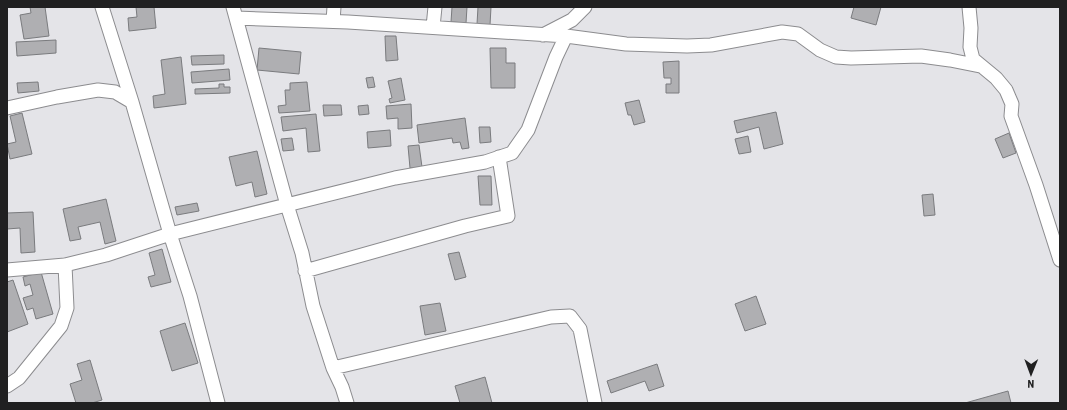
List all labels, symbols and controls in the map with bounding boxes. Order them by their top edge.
north arrow [1011,354,1051,394]
text: N [1027,377,1034,390]

